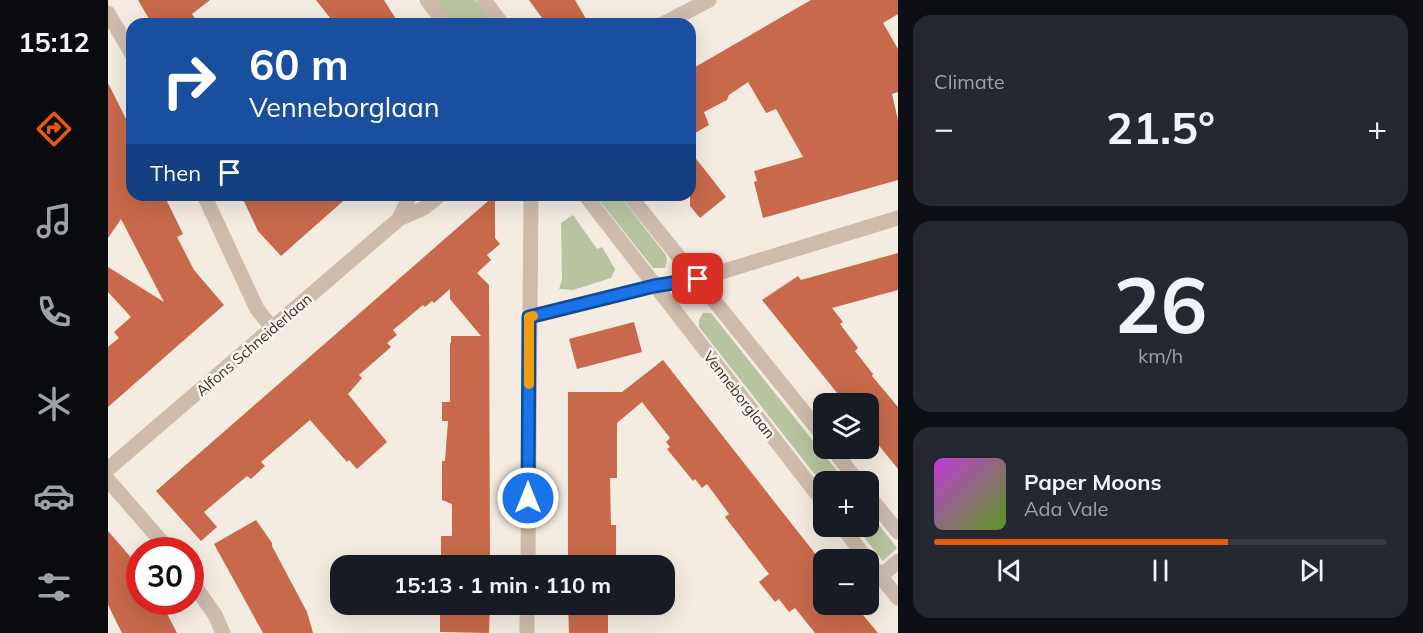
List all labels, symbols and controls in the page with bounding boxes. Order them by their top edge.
text: 15:12 [18,25,90,59]
text: 60 m [249,38,349,91]
icon: right [150,42,228,120]
text: Climate [934,69,1005,94]
text: Venneborglaan [249,90,439,124]
text: 21.5° [1106,99,1215,155]
text: − [934,107,954,148]
text: + [1367,107,1387,148]
icon: directions [33,108,75,150]
icon: arrive [213,156,246,189]
text: Then [150,159,201,187]
icon: music [33,200,75,242]
pin [672,253,723,304]
text: 26 [1114,255,1207,353]
icon: arrive [681,262,714,295]
street label: Alfons Schneiderlaan [192,289,315,400]
icon: phone [33,291,75,333]
text: km/h [1138,343,1183,368]
street label: Venneborglaan [699,347,779,442]
icon: climate [33,383,75,425]
map controls [813,393,879,615]
button: layers [813,393,879,459]
position arrow [496,466,560,530]
text: Paper Moons [1024,468,1162,496]
button: + [813,471,879,537]
icon: car [33,475,75,517]
text: Ada Vale [1024,496,1108,521]
speed limit sign: 30 [126,537,204,615]
button: − [813,549,879,615]
icon: previous [993,554,1026,587]
icon: pause [1144,554,1177,587]
icon: next [1295,554,1328,587]
icon: filters [33,566,75,608]
text: 15:13 · 1 min · 110 m [394,571,611,599]

